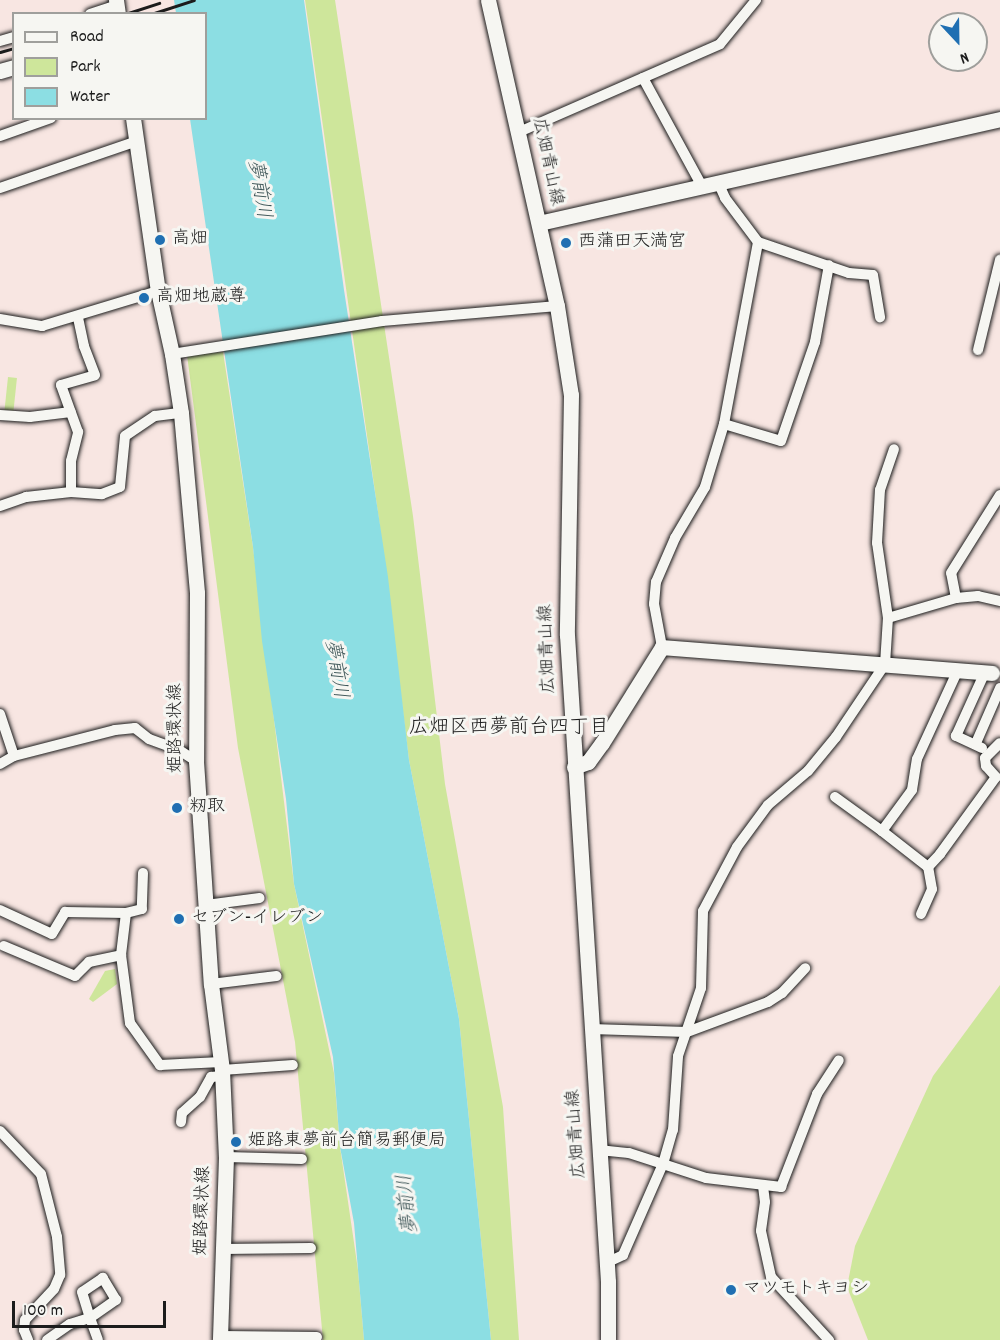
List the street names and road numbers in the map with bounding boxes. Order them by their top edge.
street label: 広畑青山線 [526,116,566,208]
street label: 広畑青山線 [537,604,561,694]
street label: 姫路環状線 [166,683,188,773]
street label: 広畑青山線 [564,1088,592,1180]
street label: 姫路環状線 [192,1166,216,1256]

